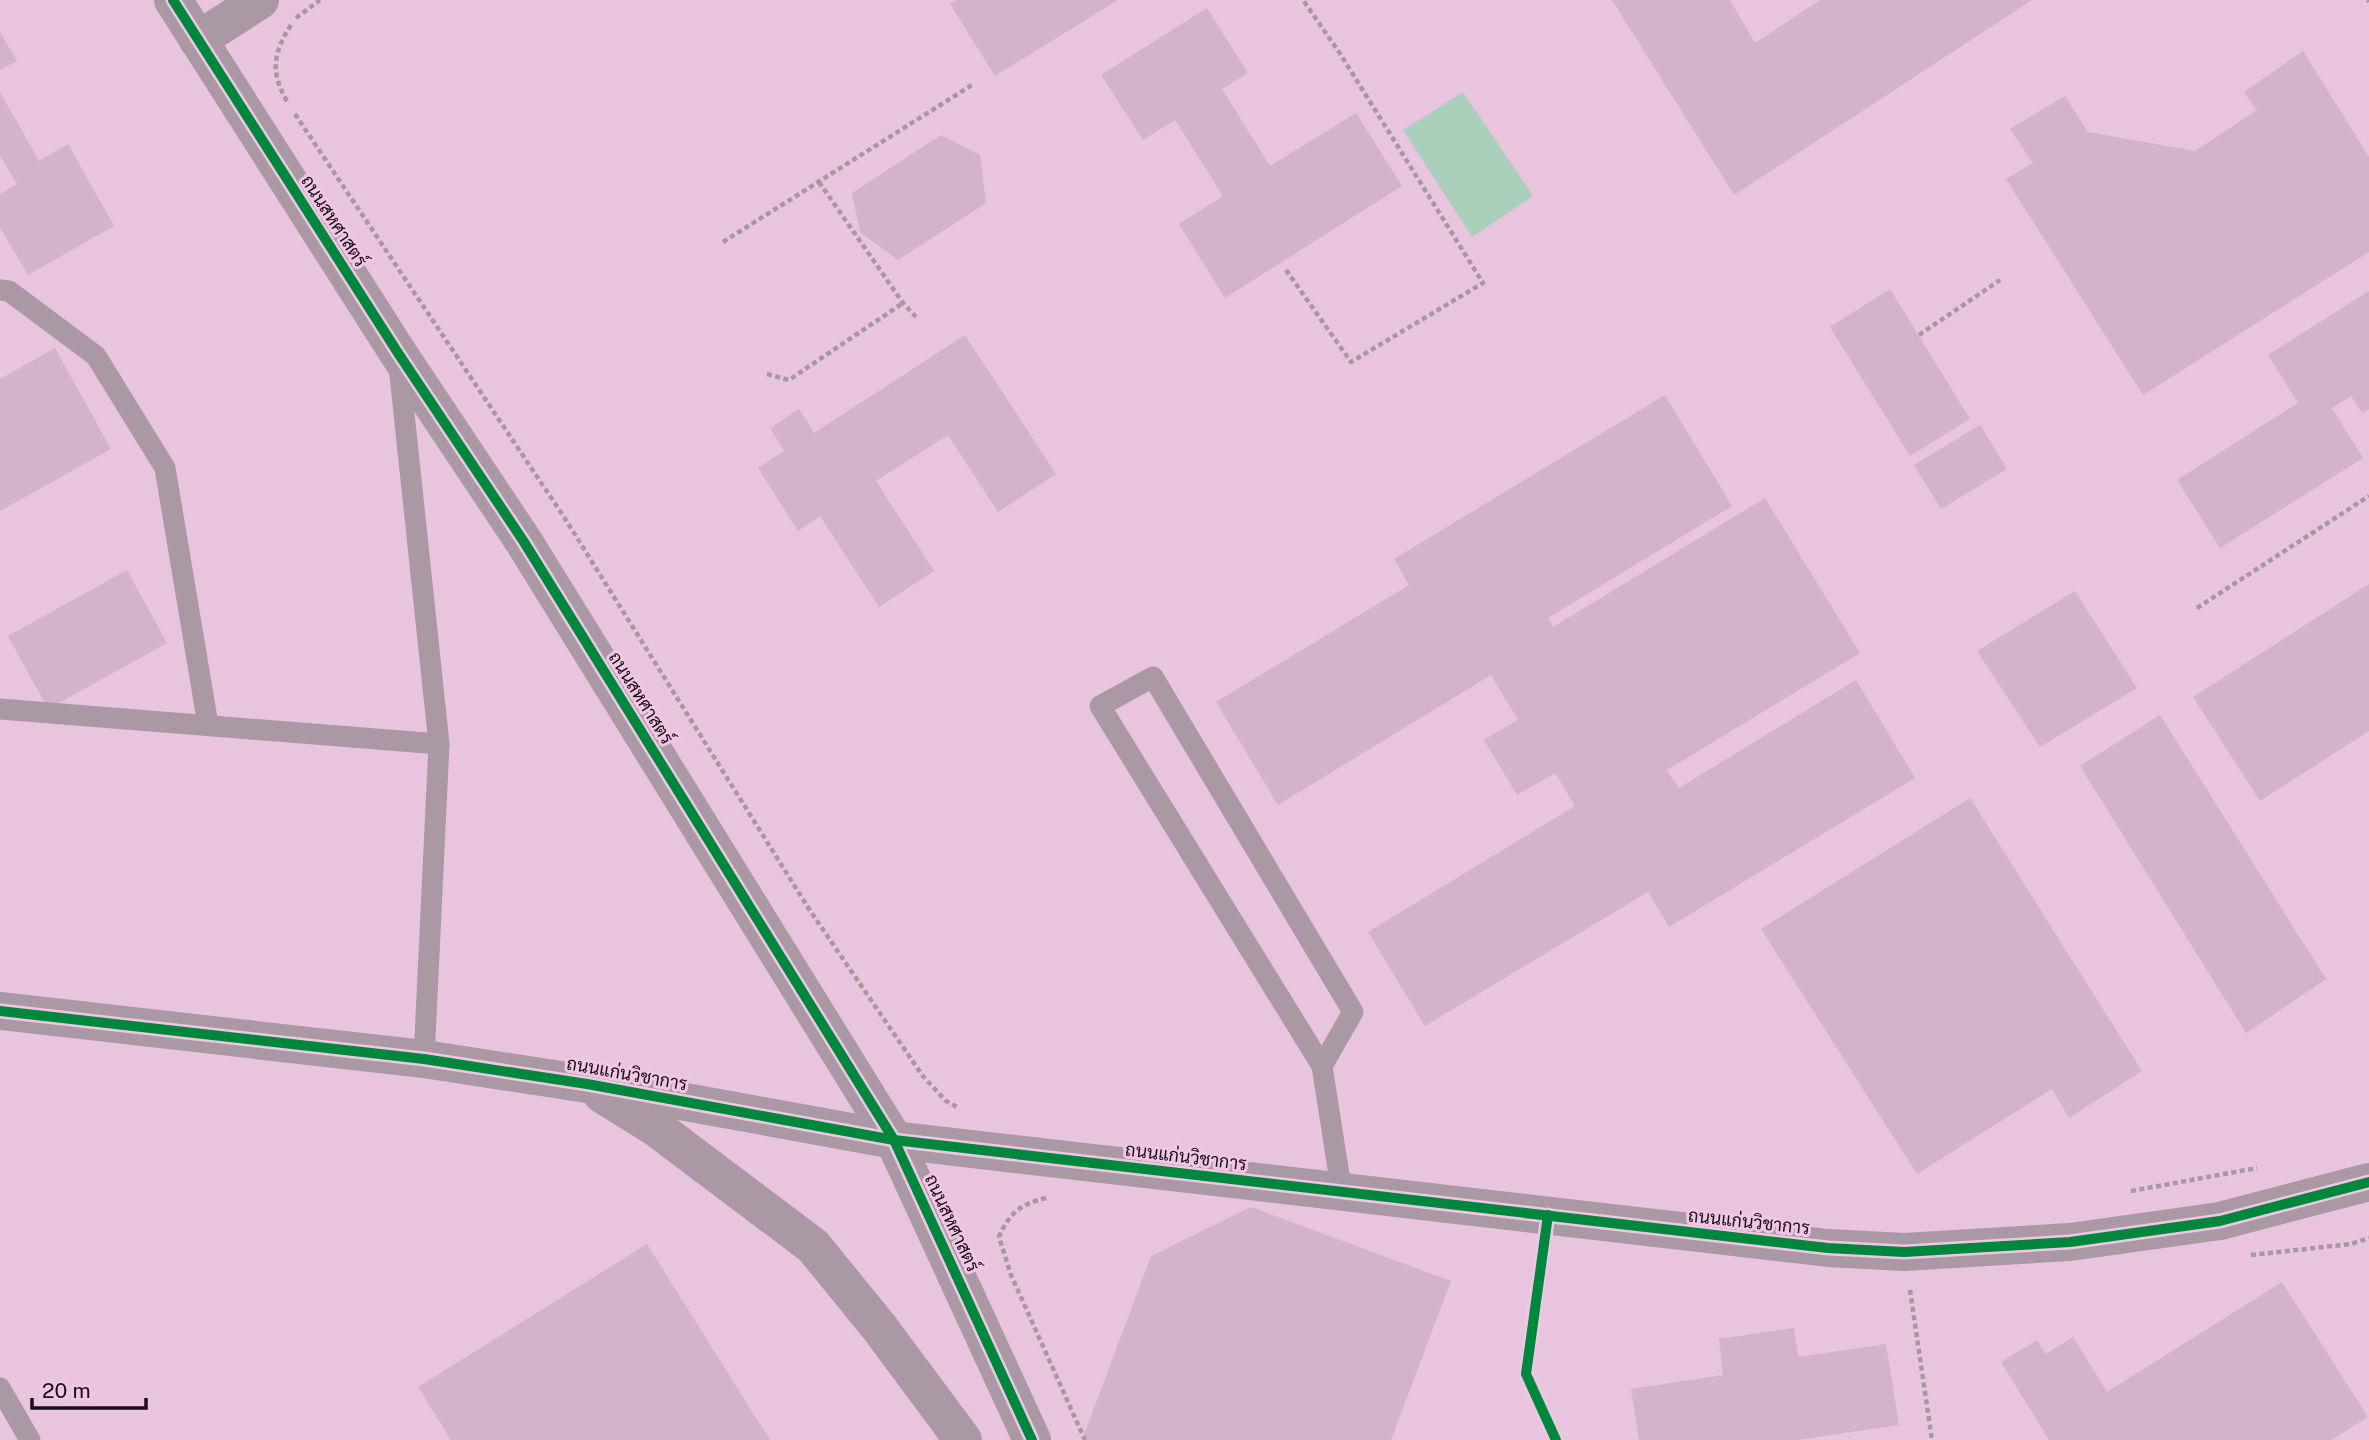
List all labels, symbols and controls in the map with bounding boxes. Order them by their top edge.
street label: ถนนสหศาสตร์ [297,170,374,271]
street label: ถนนสหศาสตร์ [605,647,680,748]
street label: ถนนแก่นวิชาการ [565,1052,690,1095]
street label: ถนนแก่นวิชาการ [1124,1138,1248,1174]
street label: ถนนสหศาสตร์ [921,1170,986,1275]
street label: ถนนแก่นวิชาการ [1687,1204,1811,1238]
scale bar [32,1366,145,1410]
text: 20 m [42,1378,91,1403]

